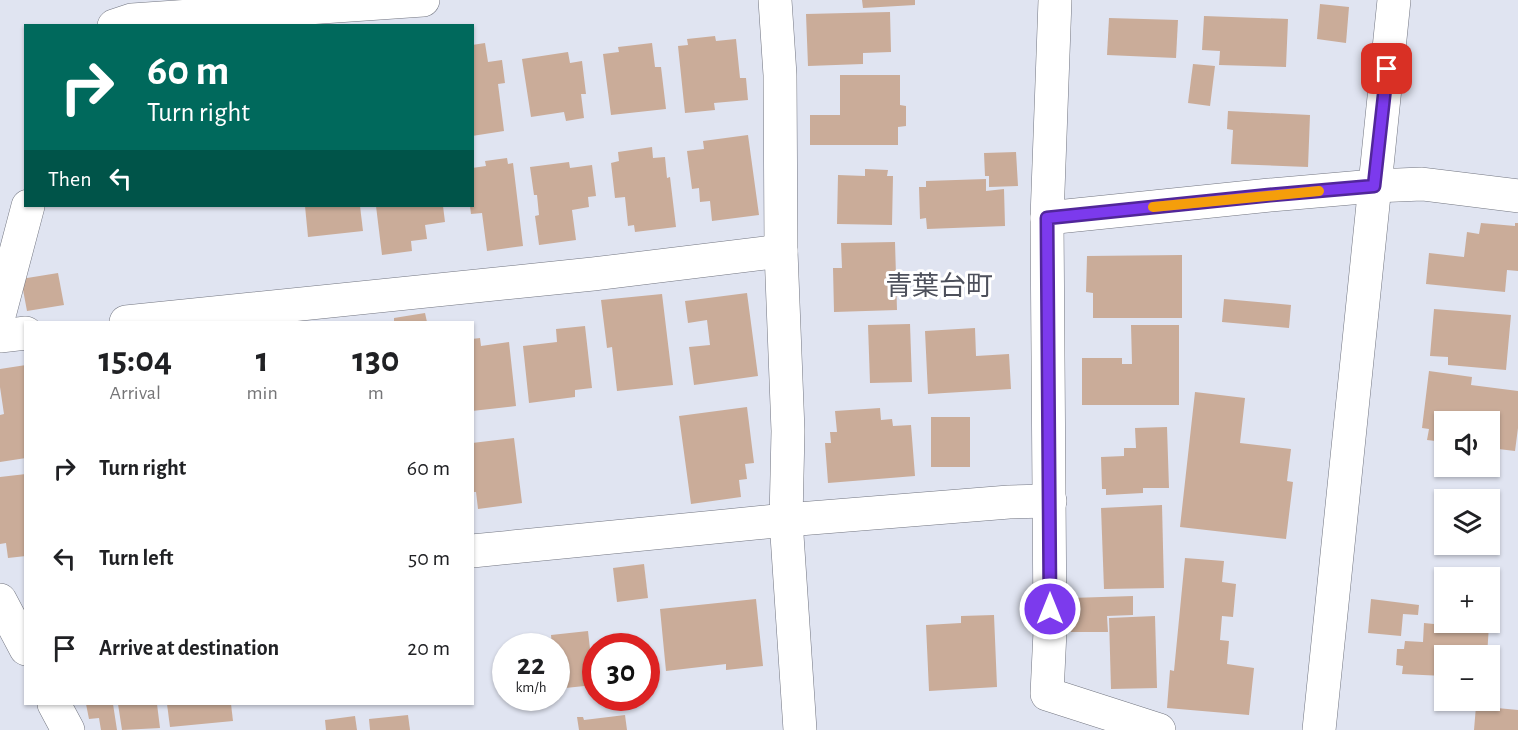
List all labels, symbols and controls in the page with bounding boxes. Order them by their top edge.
pin [1361,43,1412,94]
icon: right [48,48,126,126]
text: 60 m [147,50,229,92]
icon: arrive [1370,52,1403,85]
text: Turn right [147,99,250,126]
icon: left [104,162,137,195]
text: Then [48,168,92,190]
district label: 青葉台町 [885,272,993,300]
text: 15:04 [98,342,172,378]
text: 1 [256,342,269,378]
text: 130 [352,342,399,378]
text: Arrival [110,383,161,403]
text: min [247,383,278,403]
text: m [368,383,384,403]
map controls [1434,411,1500,711]
button: sound [1434,411,1500,477]
icon: right [48,452,81,485]
text: Turn right [99,457,186,479]
text: 60 m [407,457,450,479]
button: layers [1434,489,1500,555]
icon: left [48,542,81,575]
text: Turn left [99,547,173,569]
text: 50 m [408,547,450,569]
button: + [1434,567,1500,633]
position arrow [1018,577,1082,641]
icon: arrive [48,632,81,665]
speed limit sign: 30 [582,633,660,711]
text: Arrive at destination [99,637,279,659]
text: 20 m [407,637,450,659]
button: − [1434,645,1500,711]
text: 22 [517,650,545,680]
text: km/h [516,680,546,695]

